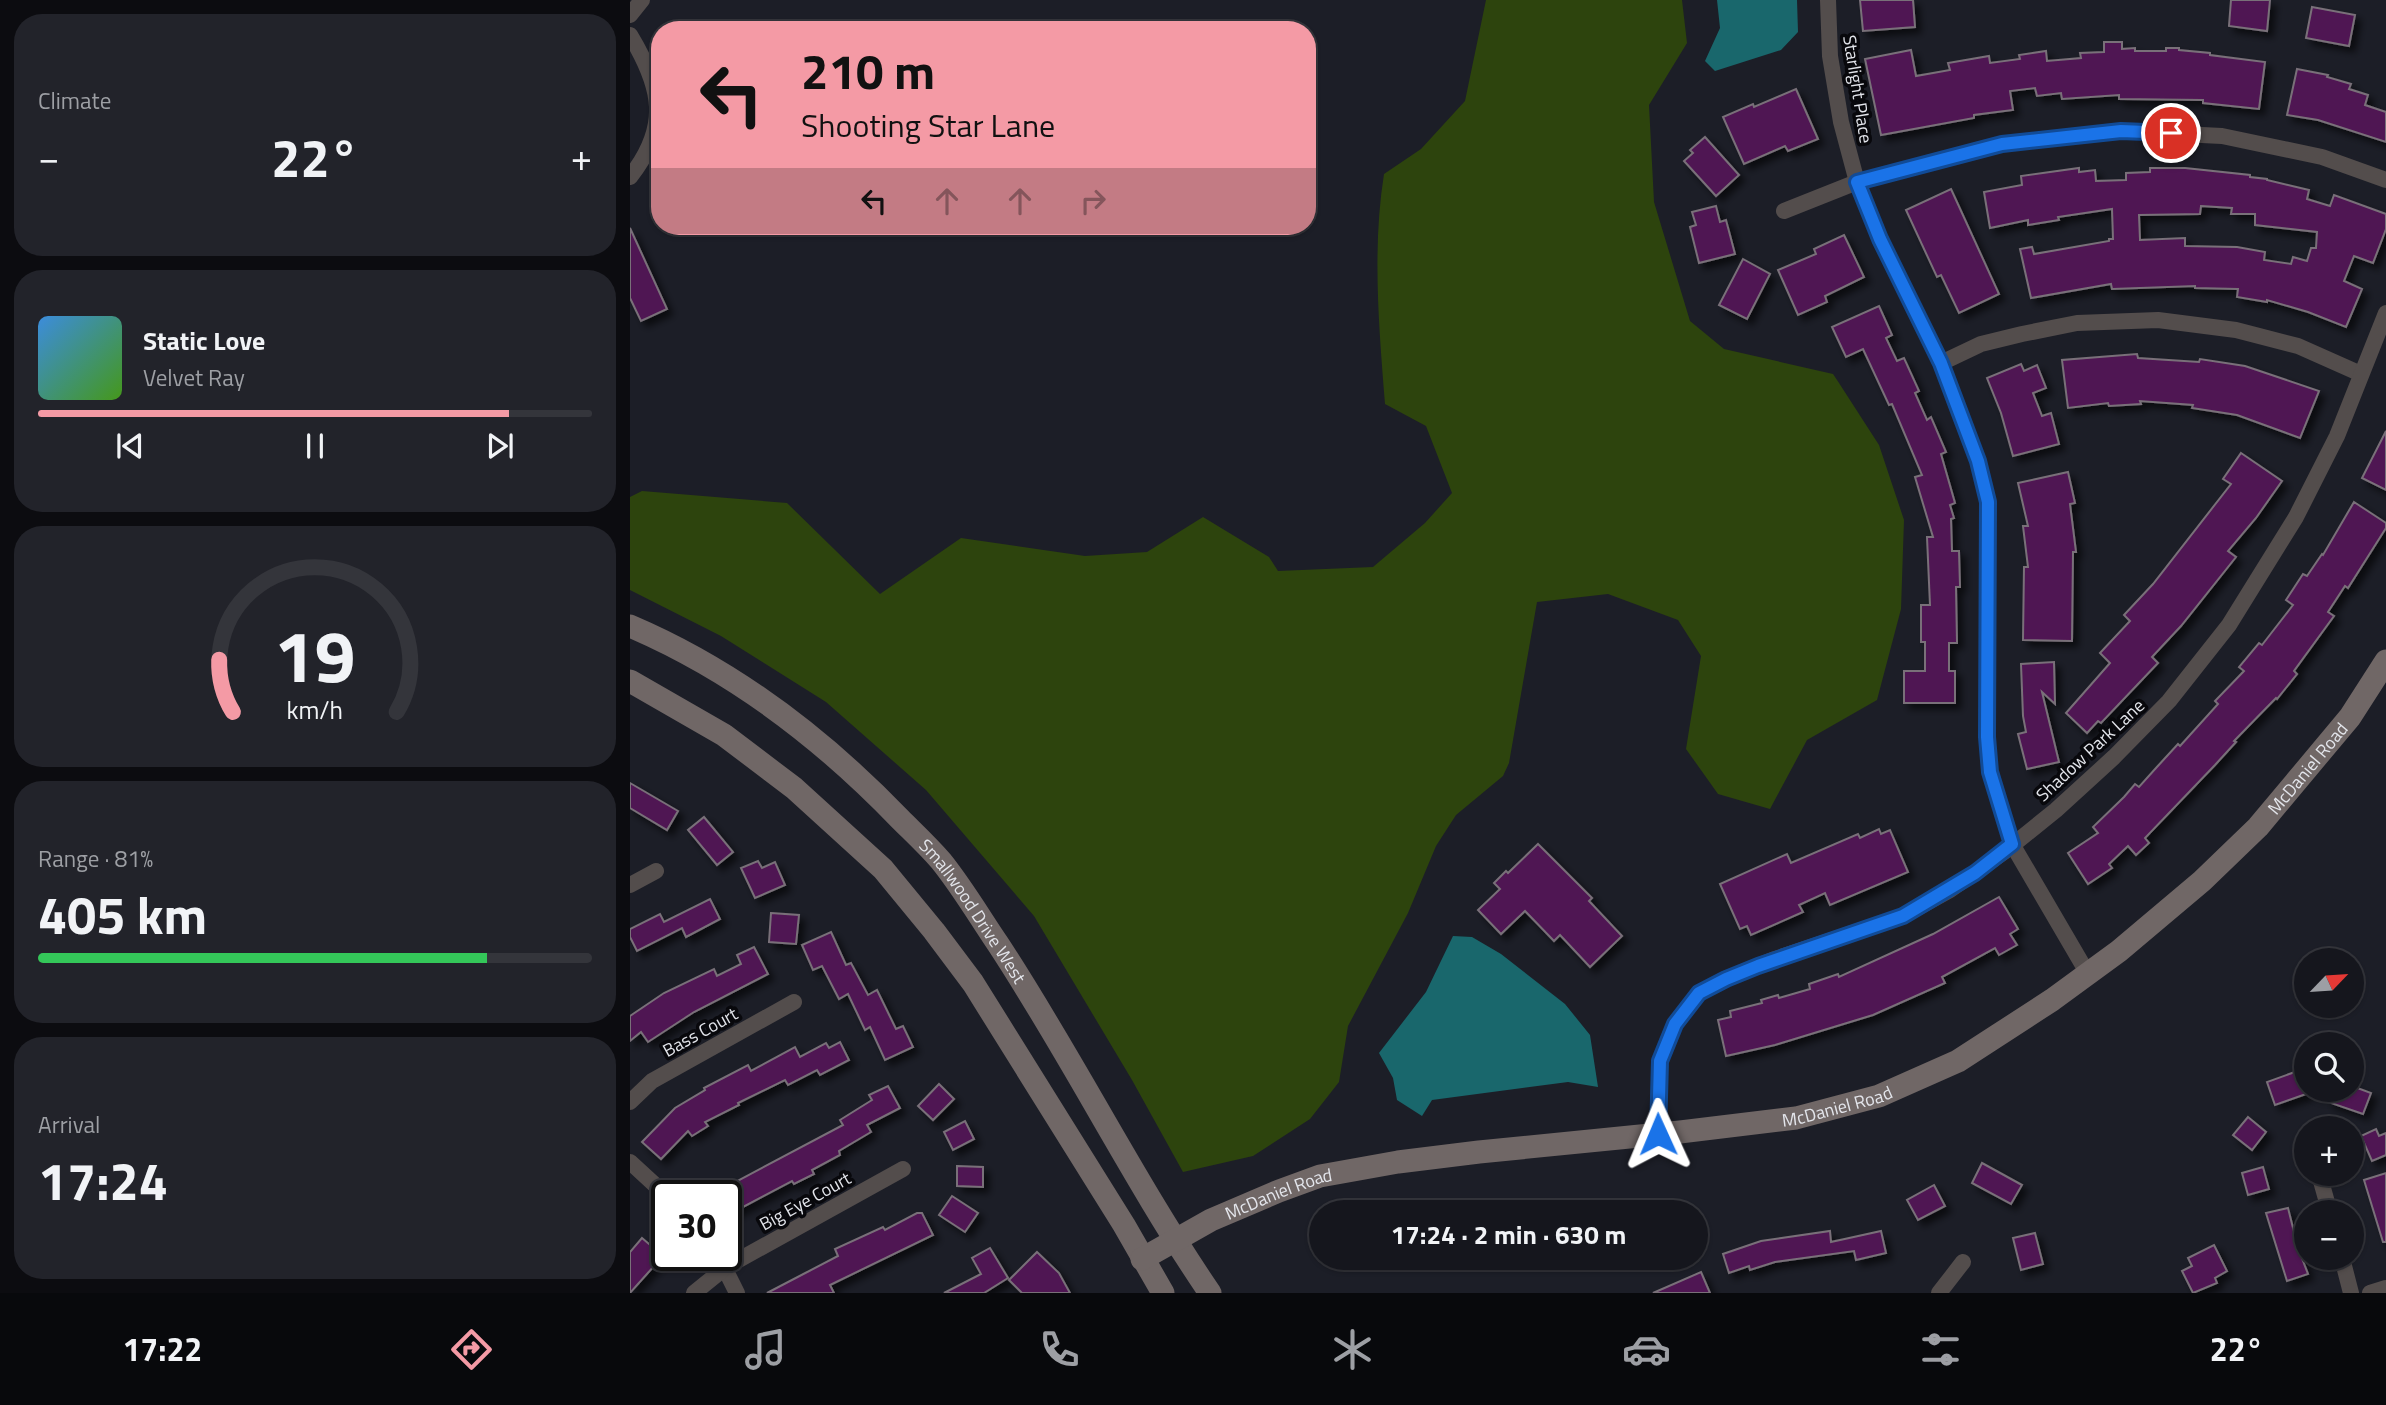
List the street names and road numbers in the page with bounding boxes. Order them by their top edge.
street label: Starlight Place [1836,33,1880,145]
street label: Shadow Park Lane [2030,692,2150,808]
street label: McDaniel Road [2261,716,2354,820]
street label: Smallwood Drive West [913,832,1034,989]
street label: Bass Court [658,1000,743,1064]
street label: McDaniel Road [1780,1078,1897,1133]
street label: McDaniel Road [1220,1161,1334,1226]
street label: Big Eye Court [754,1164,856,1237]

